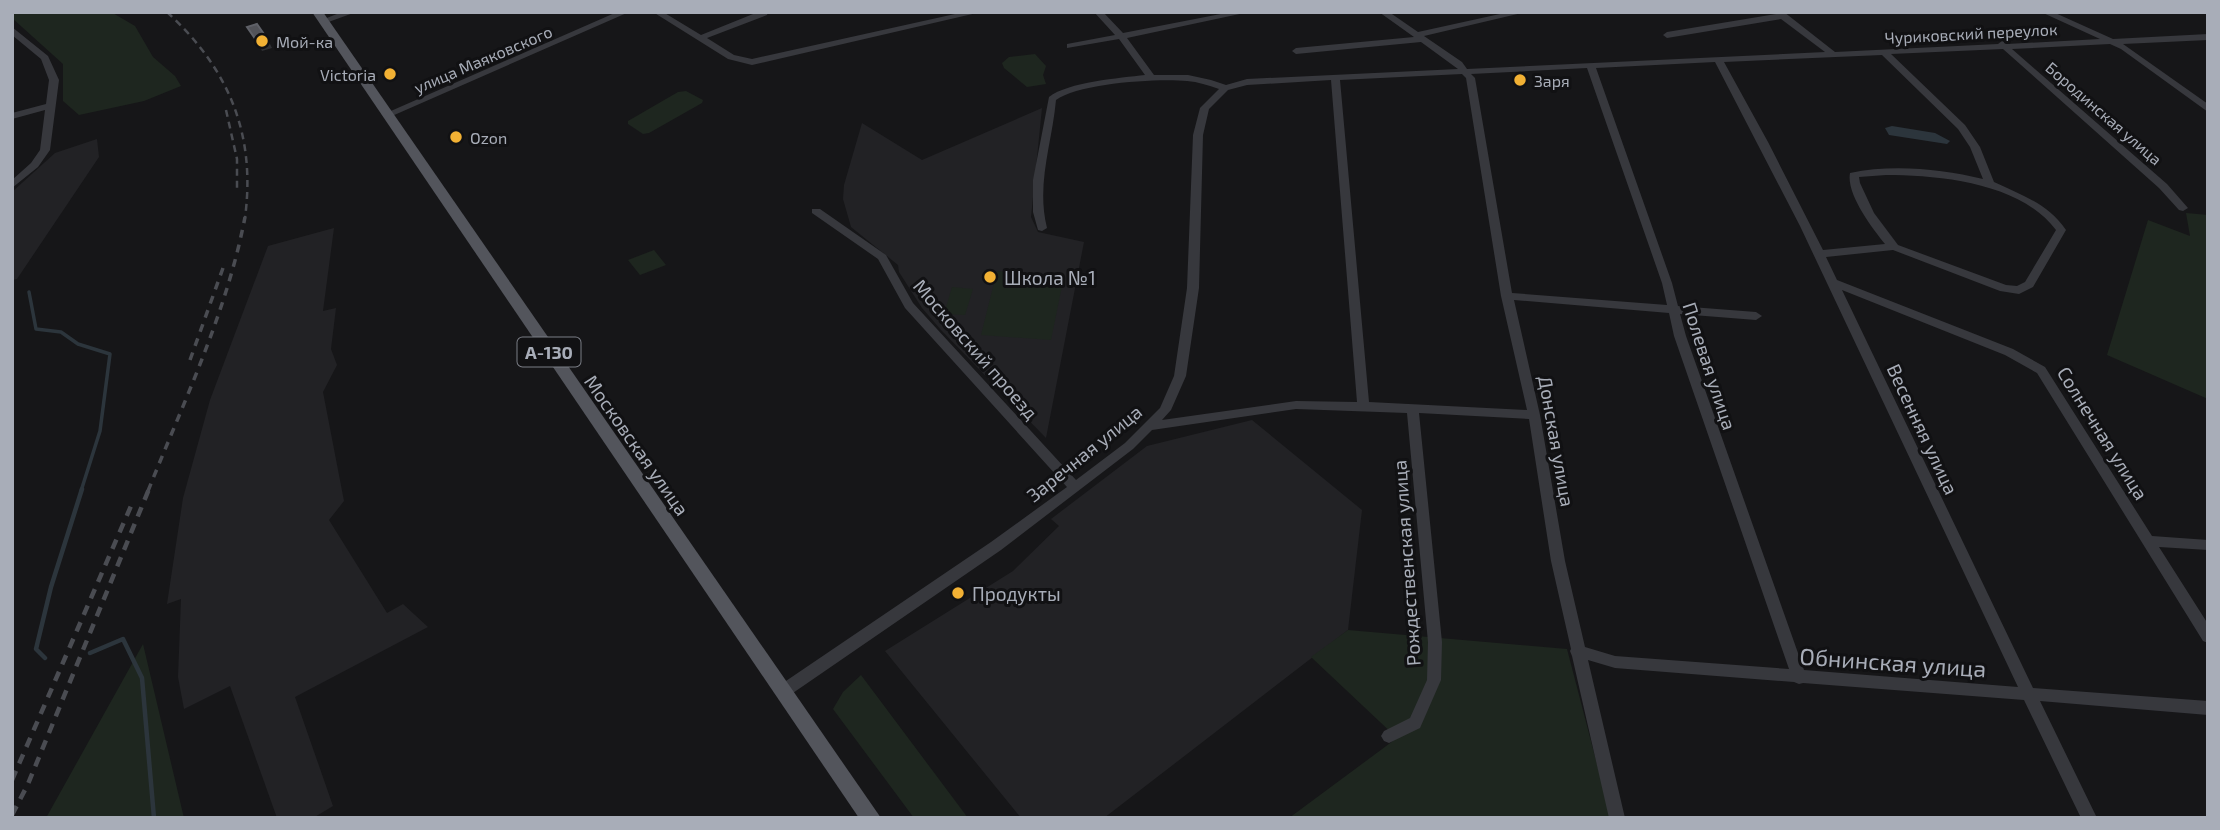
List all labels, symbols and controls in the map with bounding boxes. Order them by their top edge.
street label: Чуриковский переулок [1884,19,2058,48]
street label: улица Маяковского [411,21,555,98]
place label: Мой-ка [276,32,333,51]
marker: Мой-ка [254,33,270,49]
street label: Бородинская улица [2042,58,2166,169]
place label: Victoria [320,65,376,84]
marker: Victoria [382,66,398,82]
place label: Заря [1534,71,1570,90]
marker: Заря [1512,72,1528,88]
place label: Ozon [470,128,507,147]
marker: Ozon [448,129,464,145]
place label: Школа №1 [1004,266,1096,289]
marker: Школа №1 [982,269,998,285]
street label: Московский проезд [909,274,1043,424]
street label: Полевая улица [1678,299,1741,433]
road number: А-130 [518,338,580,366]
street label: Весенняя улица [1882,360,1963,498]
street label: Солнечная улица [2052,362,2153,504]
street label: Московская улица [579,370,694,520]
street label: Донская улица [1533,374,1580,509]
street label: Заречная улица [1022,400,1147,507]
street label: Рождественская улица [1387,459,1426,667]
place label: Продукты [972,582,1061,606]
marker: Продукты [950,585,966,601]
street label: Обнинская улица [1799,642,1987,683]

